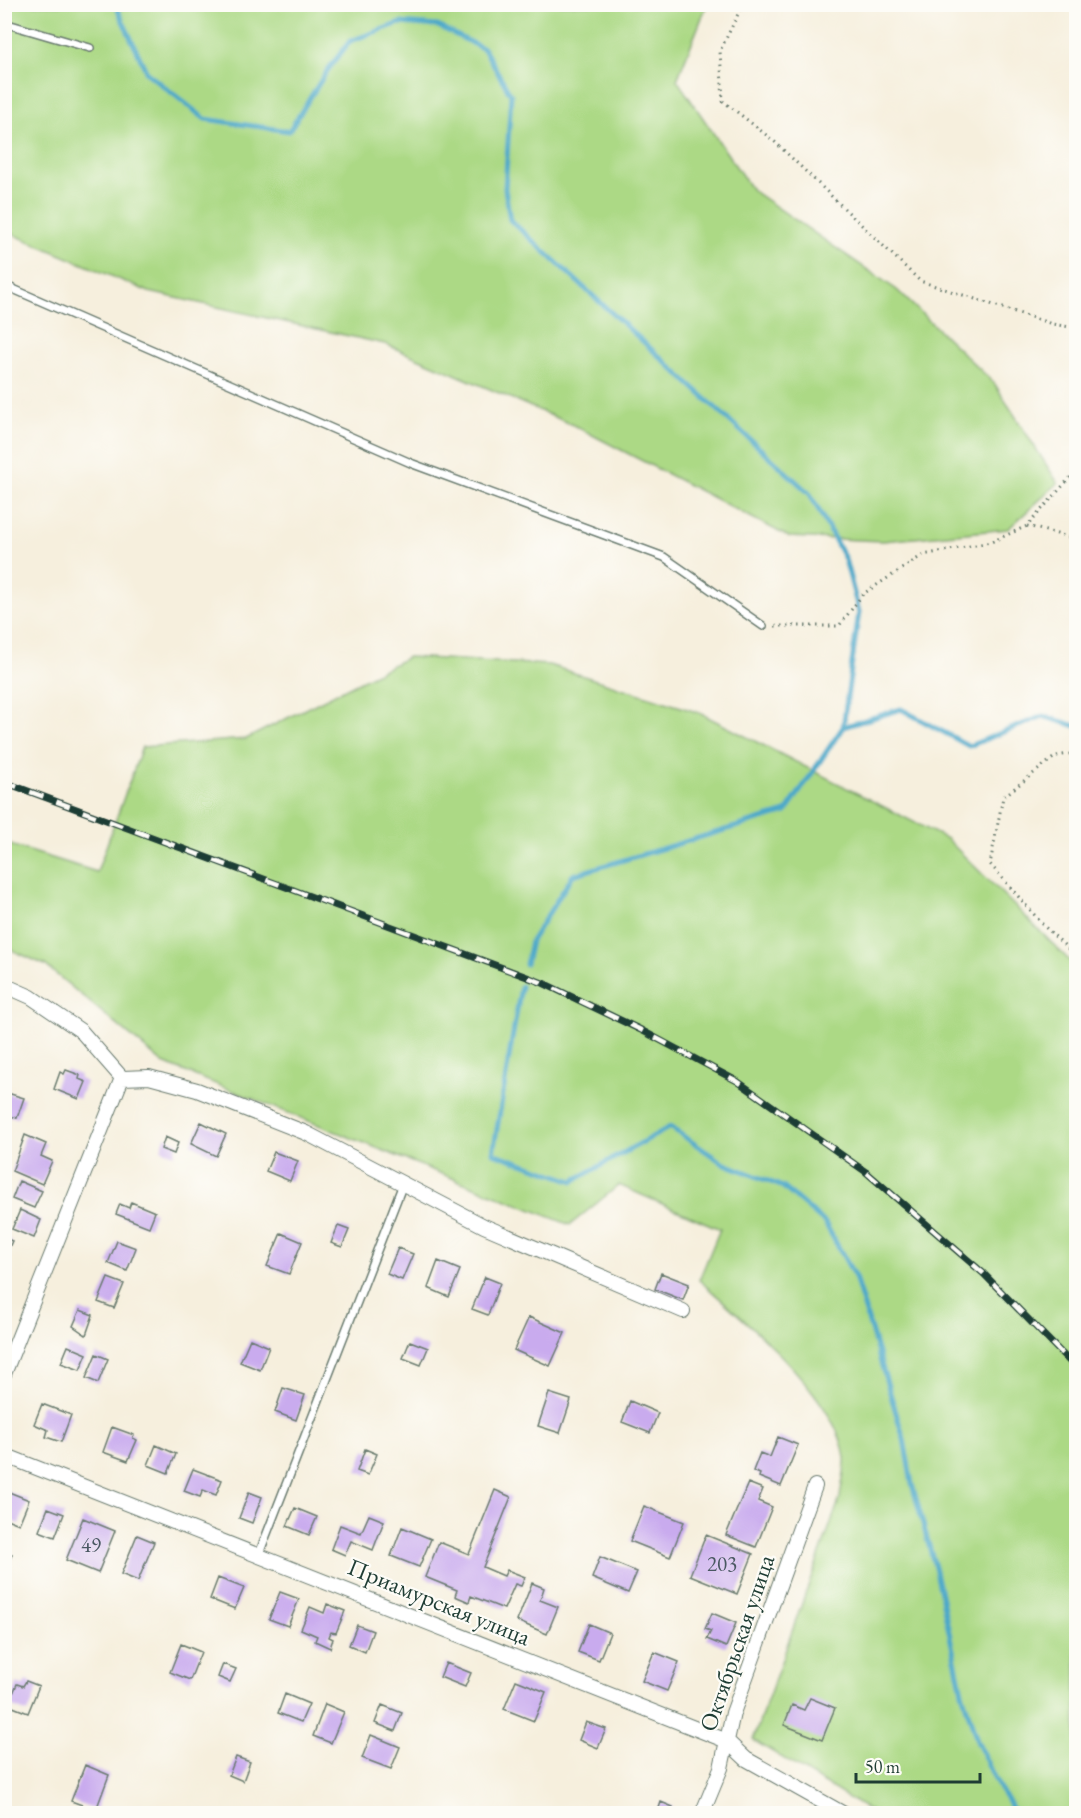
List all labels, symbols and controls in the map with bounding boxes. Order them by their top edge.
house number: 49 [81,1531,101,1558]
street label: Октябрьская улица [692,1550,781,1735]
house number: 203 [707,1550,737,1577]
street label: Приамурская улица [343,1551,535,1652]
scale bar [856,1746,980,1784]
text: 50 m [865,1755,900,1778]

